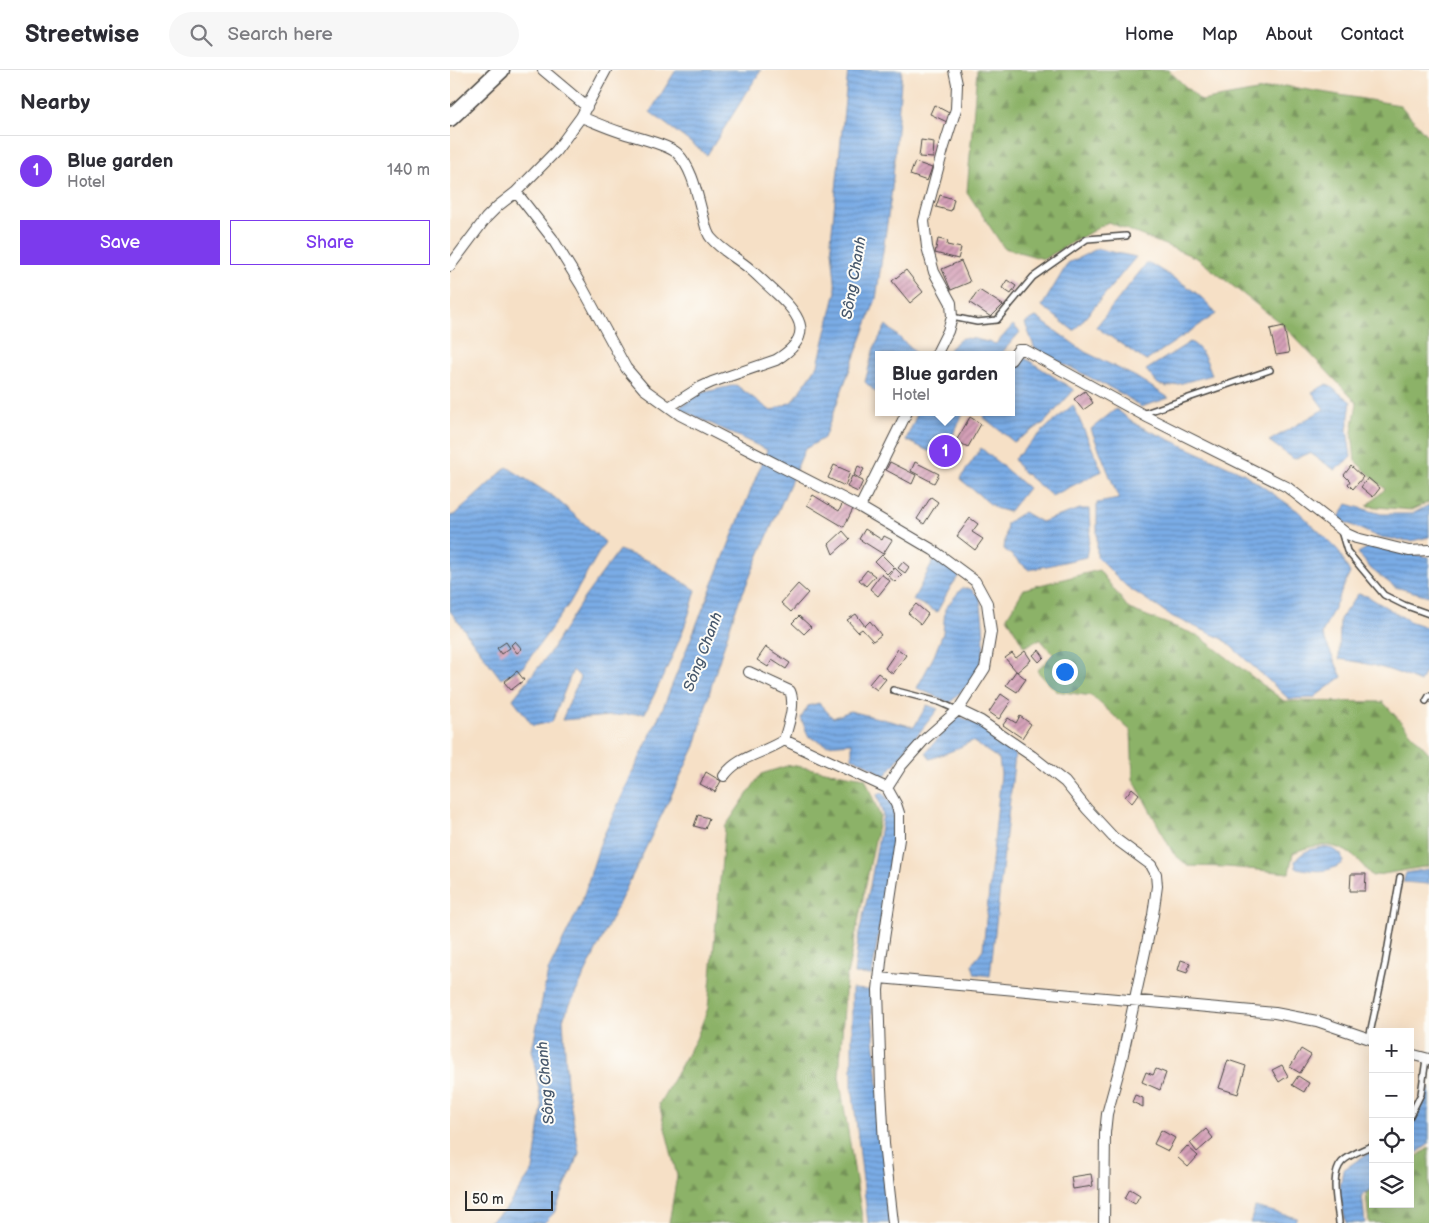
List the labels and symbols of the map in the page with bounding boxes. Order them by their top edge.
water label: Sông Chanh [837,235,871,321]
pin: 1 [929,432,961,470]
water label: Sông Chanh [679,610,727,694]
your location [1052,659,1078,685]
water label: Sông Chanh [533,1041,559,1125]
scale bar [465,1188,552,1211]

